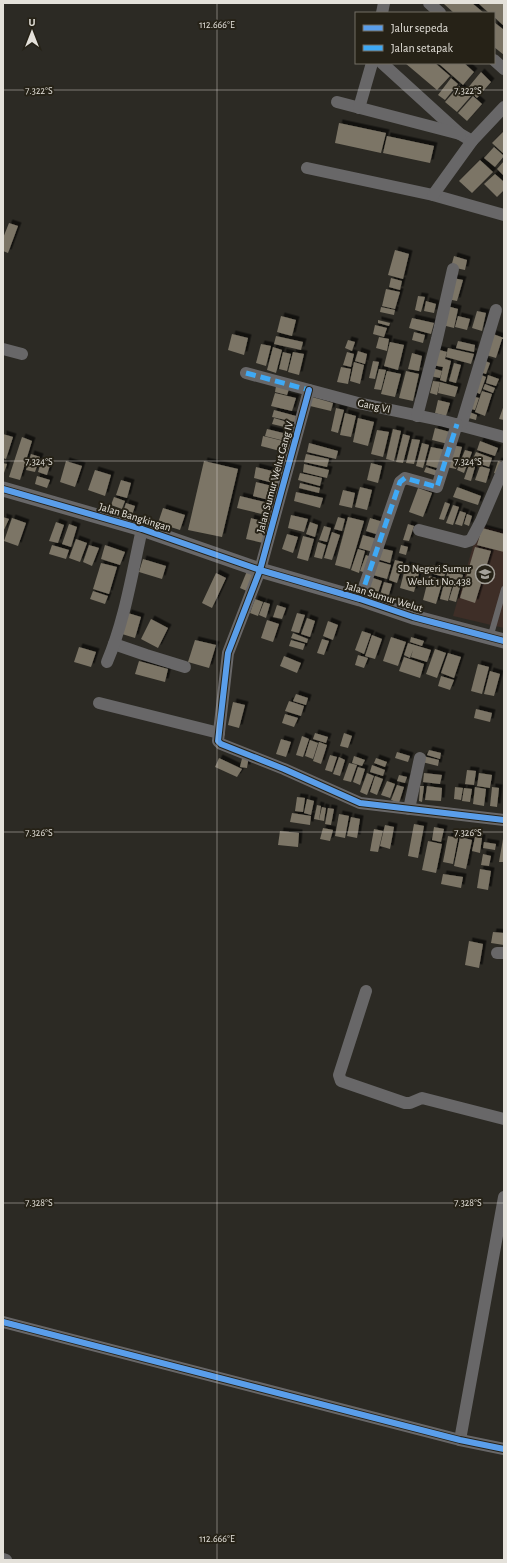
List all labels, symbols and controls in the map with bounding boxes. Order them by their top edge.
north arrow [12,12,52,52]
legend [355,12,495,64]
text: U [28,17,36,28]
text: 112.666°E [199,20,235,30]
text: Jalur sepeda [391,22,449,34]
text: Jalan setapak [391,42,454,54]
text: 7.322°S [25,86,53,96]
text: 7.322°S [454,86,482,96]
street label: Gang VI [356,397,392,415]
street label: Jalan Sumur Welut Gang IV [255,419,295,534]
text: 7.324°S [25,457,53,467]
text: 7.324°S [454,457,482,467]
street label: Jalan Bangkingan [98,501,172,533]
place label: SD Negeri Sumur Welut 1 No.438 [398,563,471,587]
school or university icon: SD Negeri Sumur Welut 1 No.438 [474,563,496,585]
street label: Jalan Sumur Welut [344,580,424,614]
text: 7.326°S [25,828,53,838]
text: 7.326°S [454,828,482,838]
text: 7.328°S [25,1198,53,1208]
text: 7.328°S [454,1198,482,1208]
text: 112.666°E [199,1534,235,1544]

